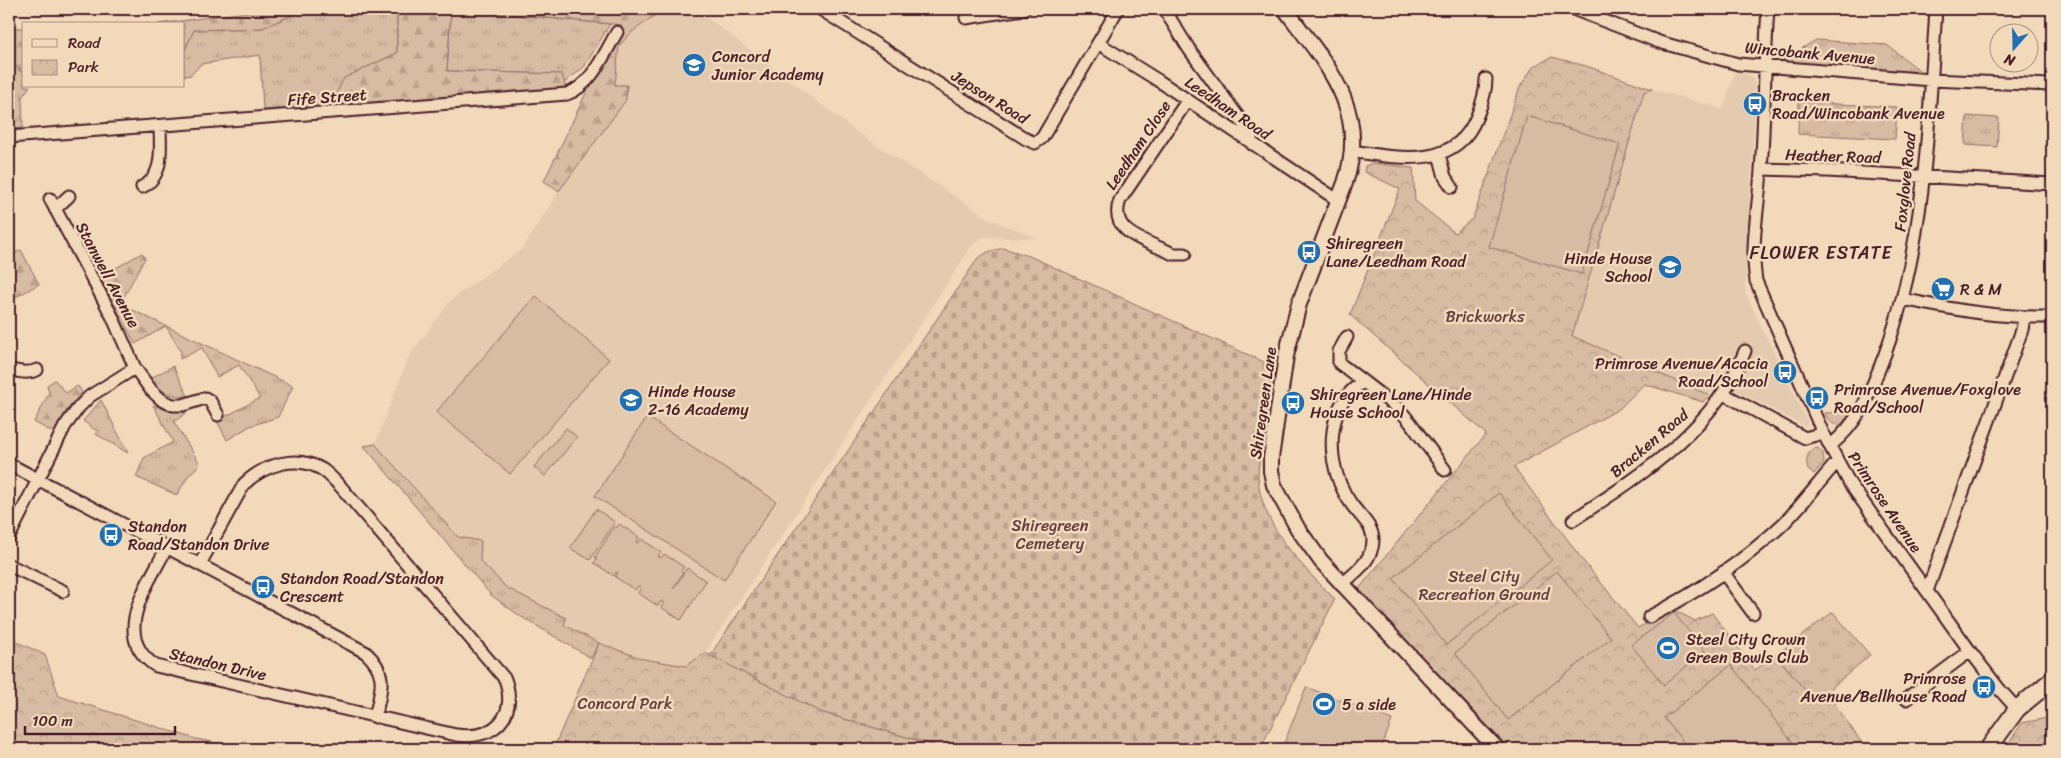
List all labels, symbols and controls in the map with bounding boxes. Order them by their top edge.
legend [22,22,185,88]
north arrow [1988,22,2038,72]
text: Road [68,30,101,56]
street label: Wincobank Avenue [1744,33,1877,73]
place label: Concord Junior Academy [711,42,824,89]
text: N [2001,46,2019,73]
school or university icon: Concord Junior Academy [681,52,707,78]
text: Park [68,54,99,80]
street label: Jepson Road [945,61,1036,133]
street label: Leedham Road [1179,68,1279,149]
street label: Fife Street [287,80,367,114]
place label: Bracken Road/Wincobank Avenue [1772,81,1945,128]
bus stop icon: Bracken Road/Wincobank Avenue [1742,91,1768,117]
street label: Leedham Close [1097,94,1179,196]
street label: Foxglove Road [1885,129,1925,233]
street label: Heather Road [1785,140,1883,172]
street label: Stanwell Avenue [68,216,148,334]
place label: Shiregreen Lane/Leedham Road [1326,229,1467,276]
district label: FLOWER ESTATE [1749,237,1893,269]
bus stop icon: Shiregreen Lane/Leedham Road [1296,239,1322,265]
place label: Hinde House School [1564,244,1652,291]
school or university icon: Hinde House School [1657,254,1683,280]
place label: R & M [1960,275,2002,304]
supermarket icon: R & M [1930,276,1956,302]
park label: Brickworks [1445,302,1525,331]
street label: Shiregreen Lane [1241,345,1285,461]
place label: Primrose Avenue/Acacia Road/School [1595,349,1768,396]
bus stop icon: Primrose Avenue/Acacia Road/School [1772,359,1798,385]
place label: Primrose Avenue/Foxglove Road/School [1834,375,2021,422]
place label: Hinde House 2-16 Academy [648,377,749,424]
place label: Shiregreen Lane/Hinde House School [1310,380,1472,427]
bus stop icon: Primrose Avenue/Foxglove Road/School [1804,385,1830,411]
school or university icon: Hinde House 2-16 Academy [618,387,644,413]
bus stop icon: Shiregreen Lane/Hinde House School [1280,390,1306,416]
street label: Bracken Road [1603,400,1696,485]
street label: Primrose Avenue [1840,445,1930,559]
park label: Shiregreen Cemetery [1012,511,1089,558]
place label: Standon Road/Standon Drive [128,512,270,559]
bus stop icon: Standon Road/Standon Drive [98,522,124,548]
park label: Steel City Recreation Ground [1419,562,1551,609]
place label: Standon Road/Standon Crescent [280,564,444,611]
bus stop icon: Standon Road/Standon Crescent [250,574,276,600]
place label: Steel City Crown Green Bowls Club [1686,625,1809,672]
sports icon: Steel City Crown Green Bowls Club [1655,635,1681,661]
street label: Standon Drive [166,639,270,689]
place label: Primrose Avenue/Bellhouse Road [1799,664,1968,711]
bus stop icon: Primrose Avenue/Bellhouse Road [1971,674,1997,700]
park label: Concord Park [578,689,672,718]
place label: 5 a side [1342,690,1396,719]
sports icon: 5 a side [1311,691,1337,717]
scale bar [25,703,175,735]
text: 100 m [32,708,73,734]

